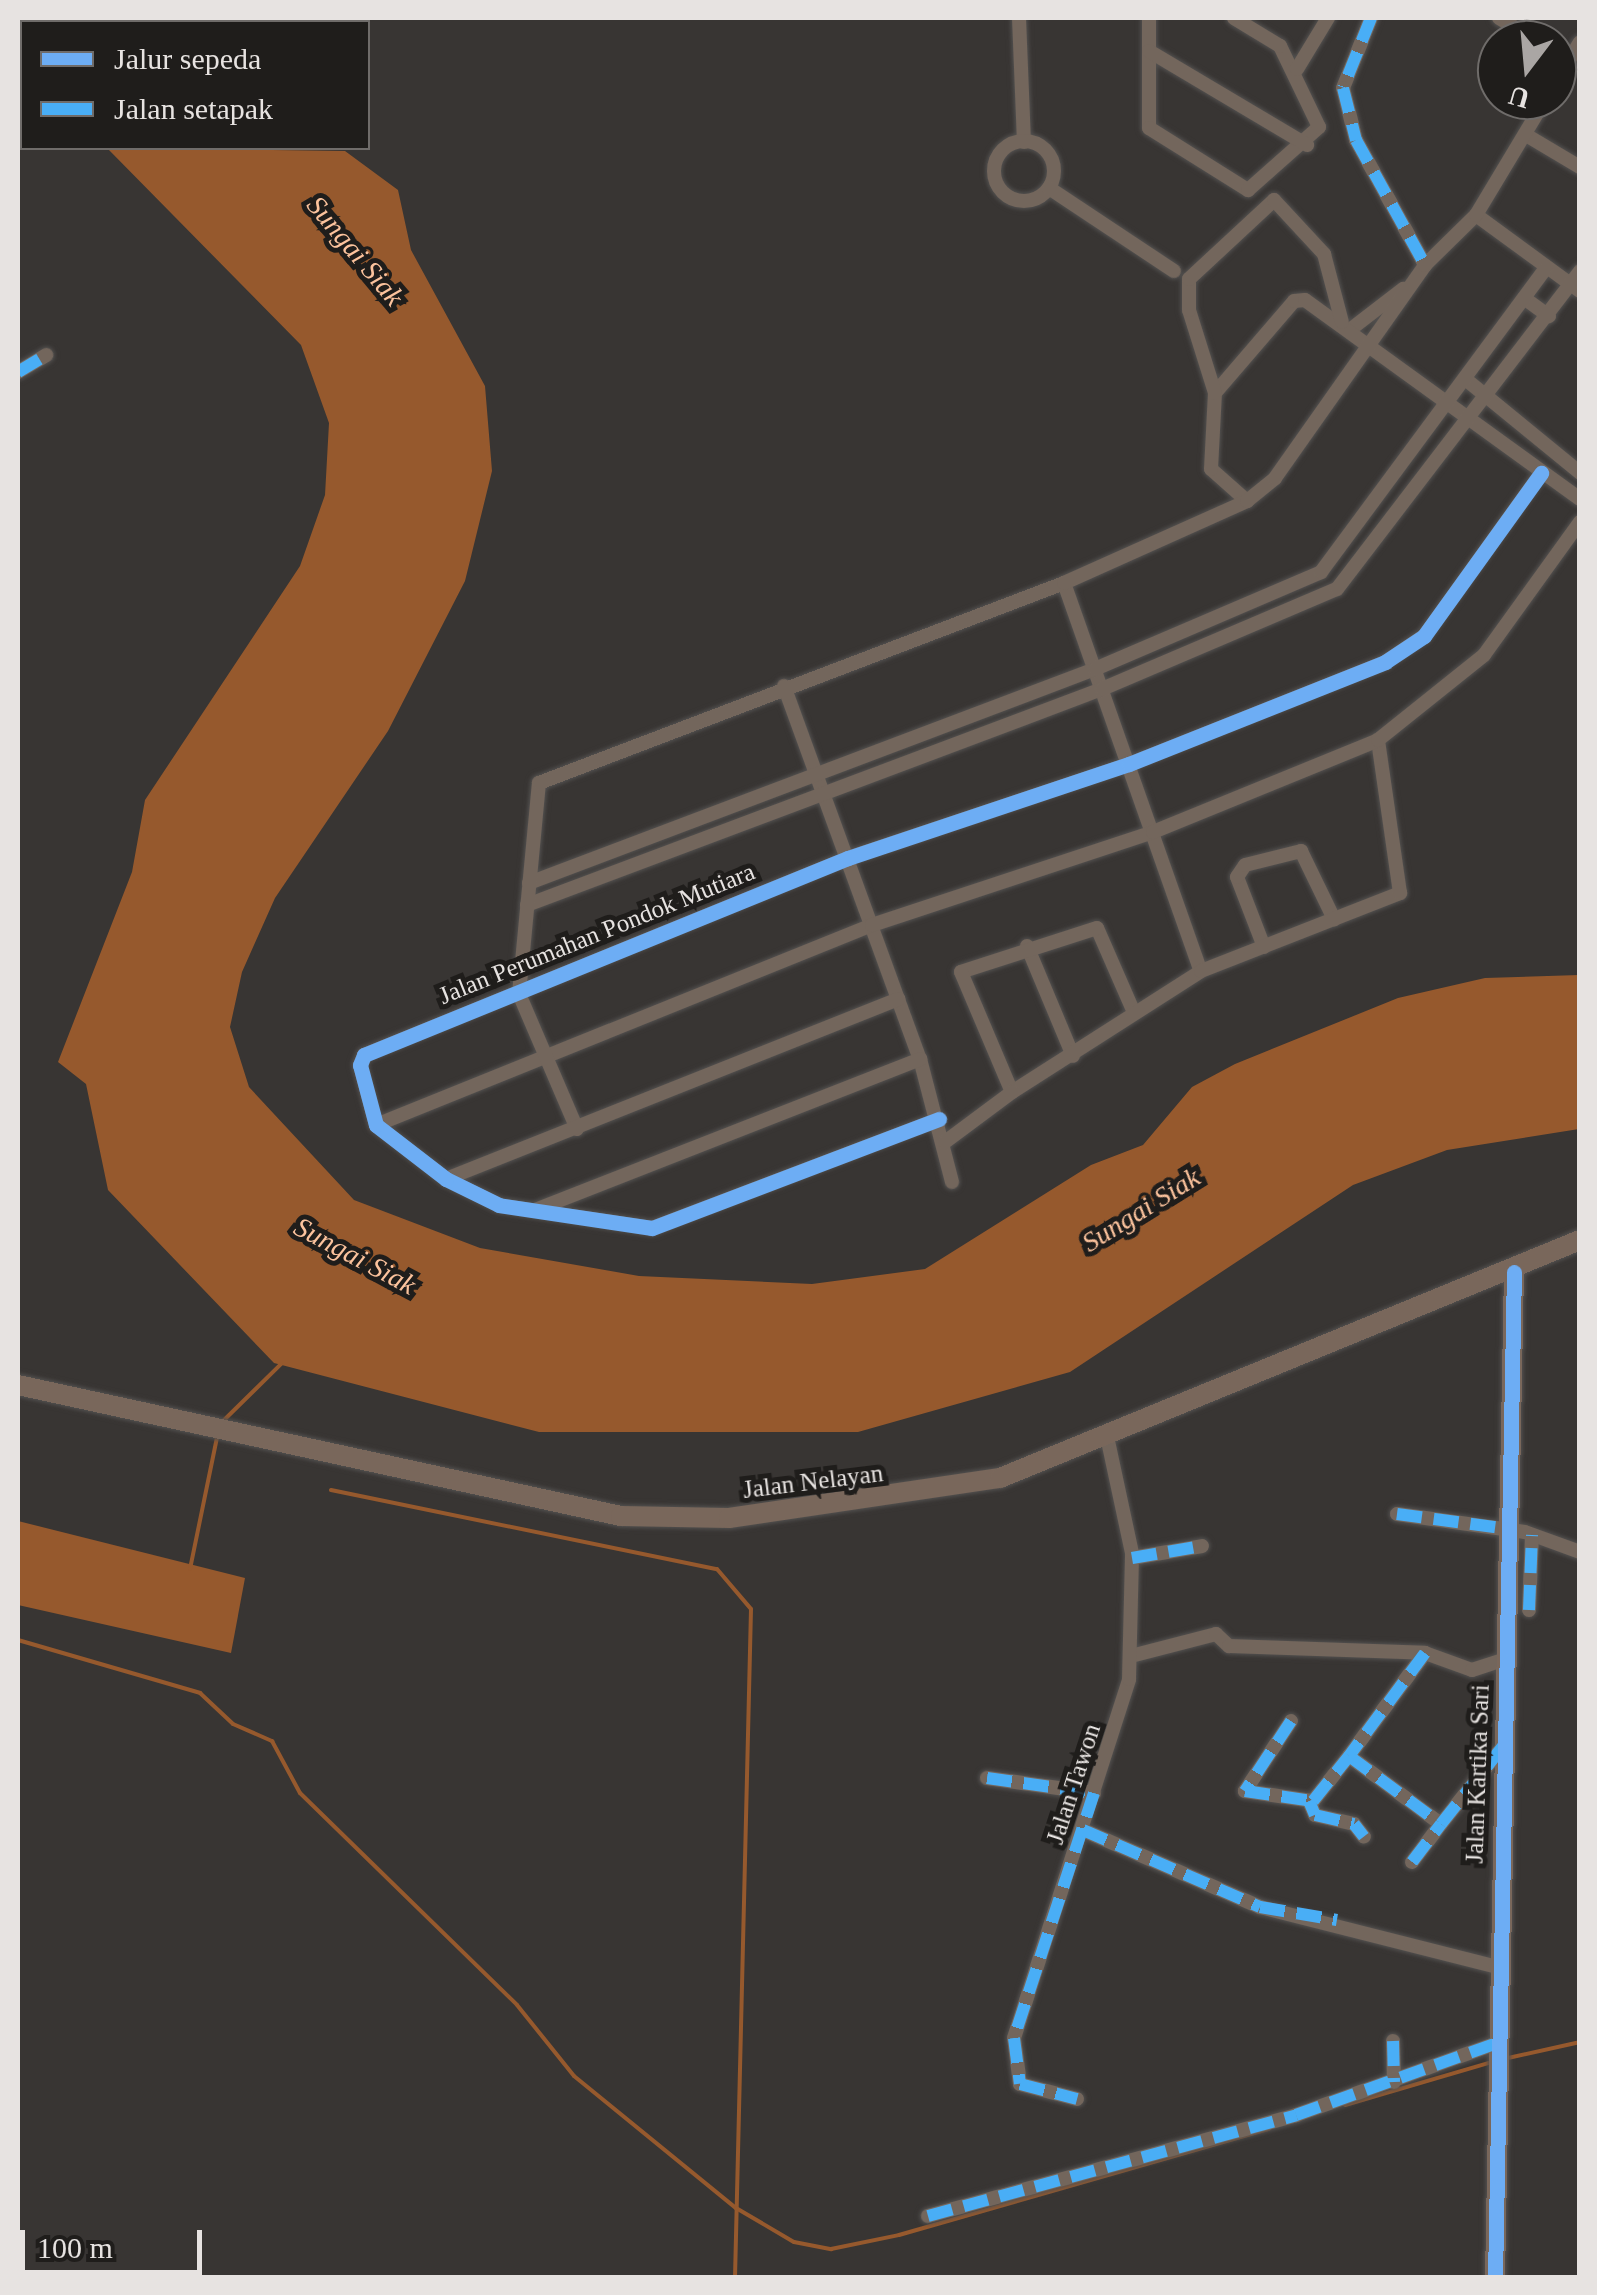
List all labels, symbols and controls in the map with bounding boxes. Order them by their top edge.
legend [20,20,370,150]
north arrow [1477,20,1577,120]
text: Jalur sepeda [114,42,261,75]
text: U [1505,80,1533,115]
text: Jalan setapak [114,92,273,125]
water label: Sungai Siak [299,189,411,313]
street label: Jalan Perumahan Pondok Mutiara [435,857,759,1011]
water label: Sungai Siak [1076,1161,1206,1259]
water label: Sungai Siak [288,1210,422,1302]
street label: Jalan Nelayan [741,1459,885,1505]
street label: Jalan Kartika Sari [1460,1684,1496,1864]
street label: Jalan Tawon [1040,1720,1108,1848]
scale bar [25,2210,208,2272]
text: 100 m [37,2231,113,2264]

